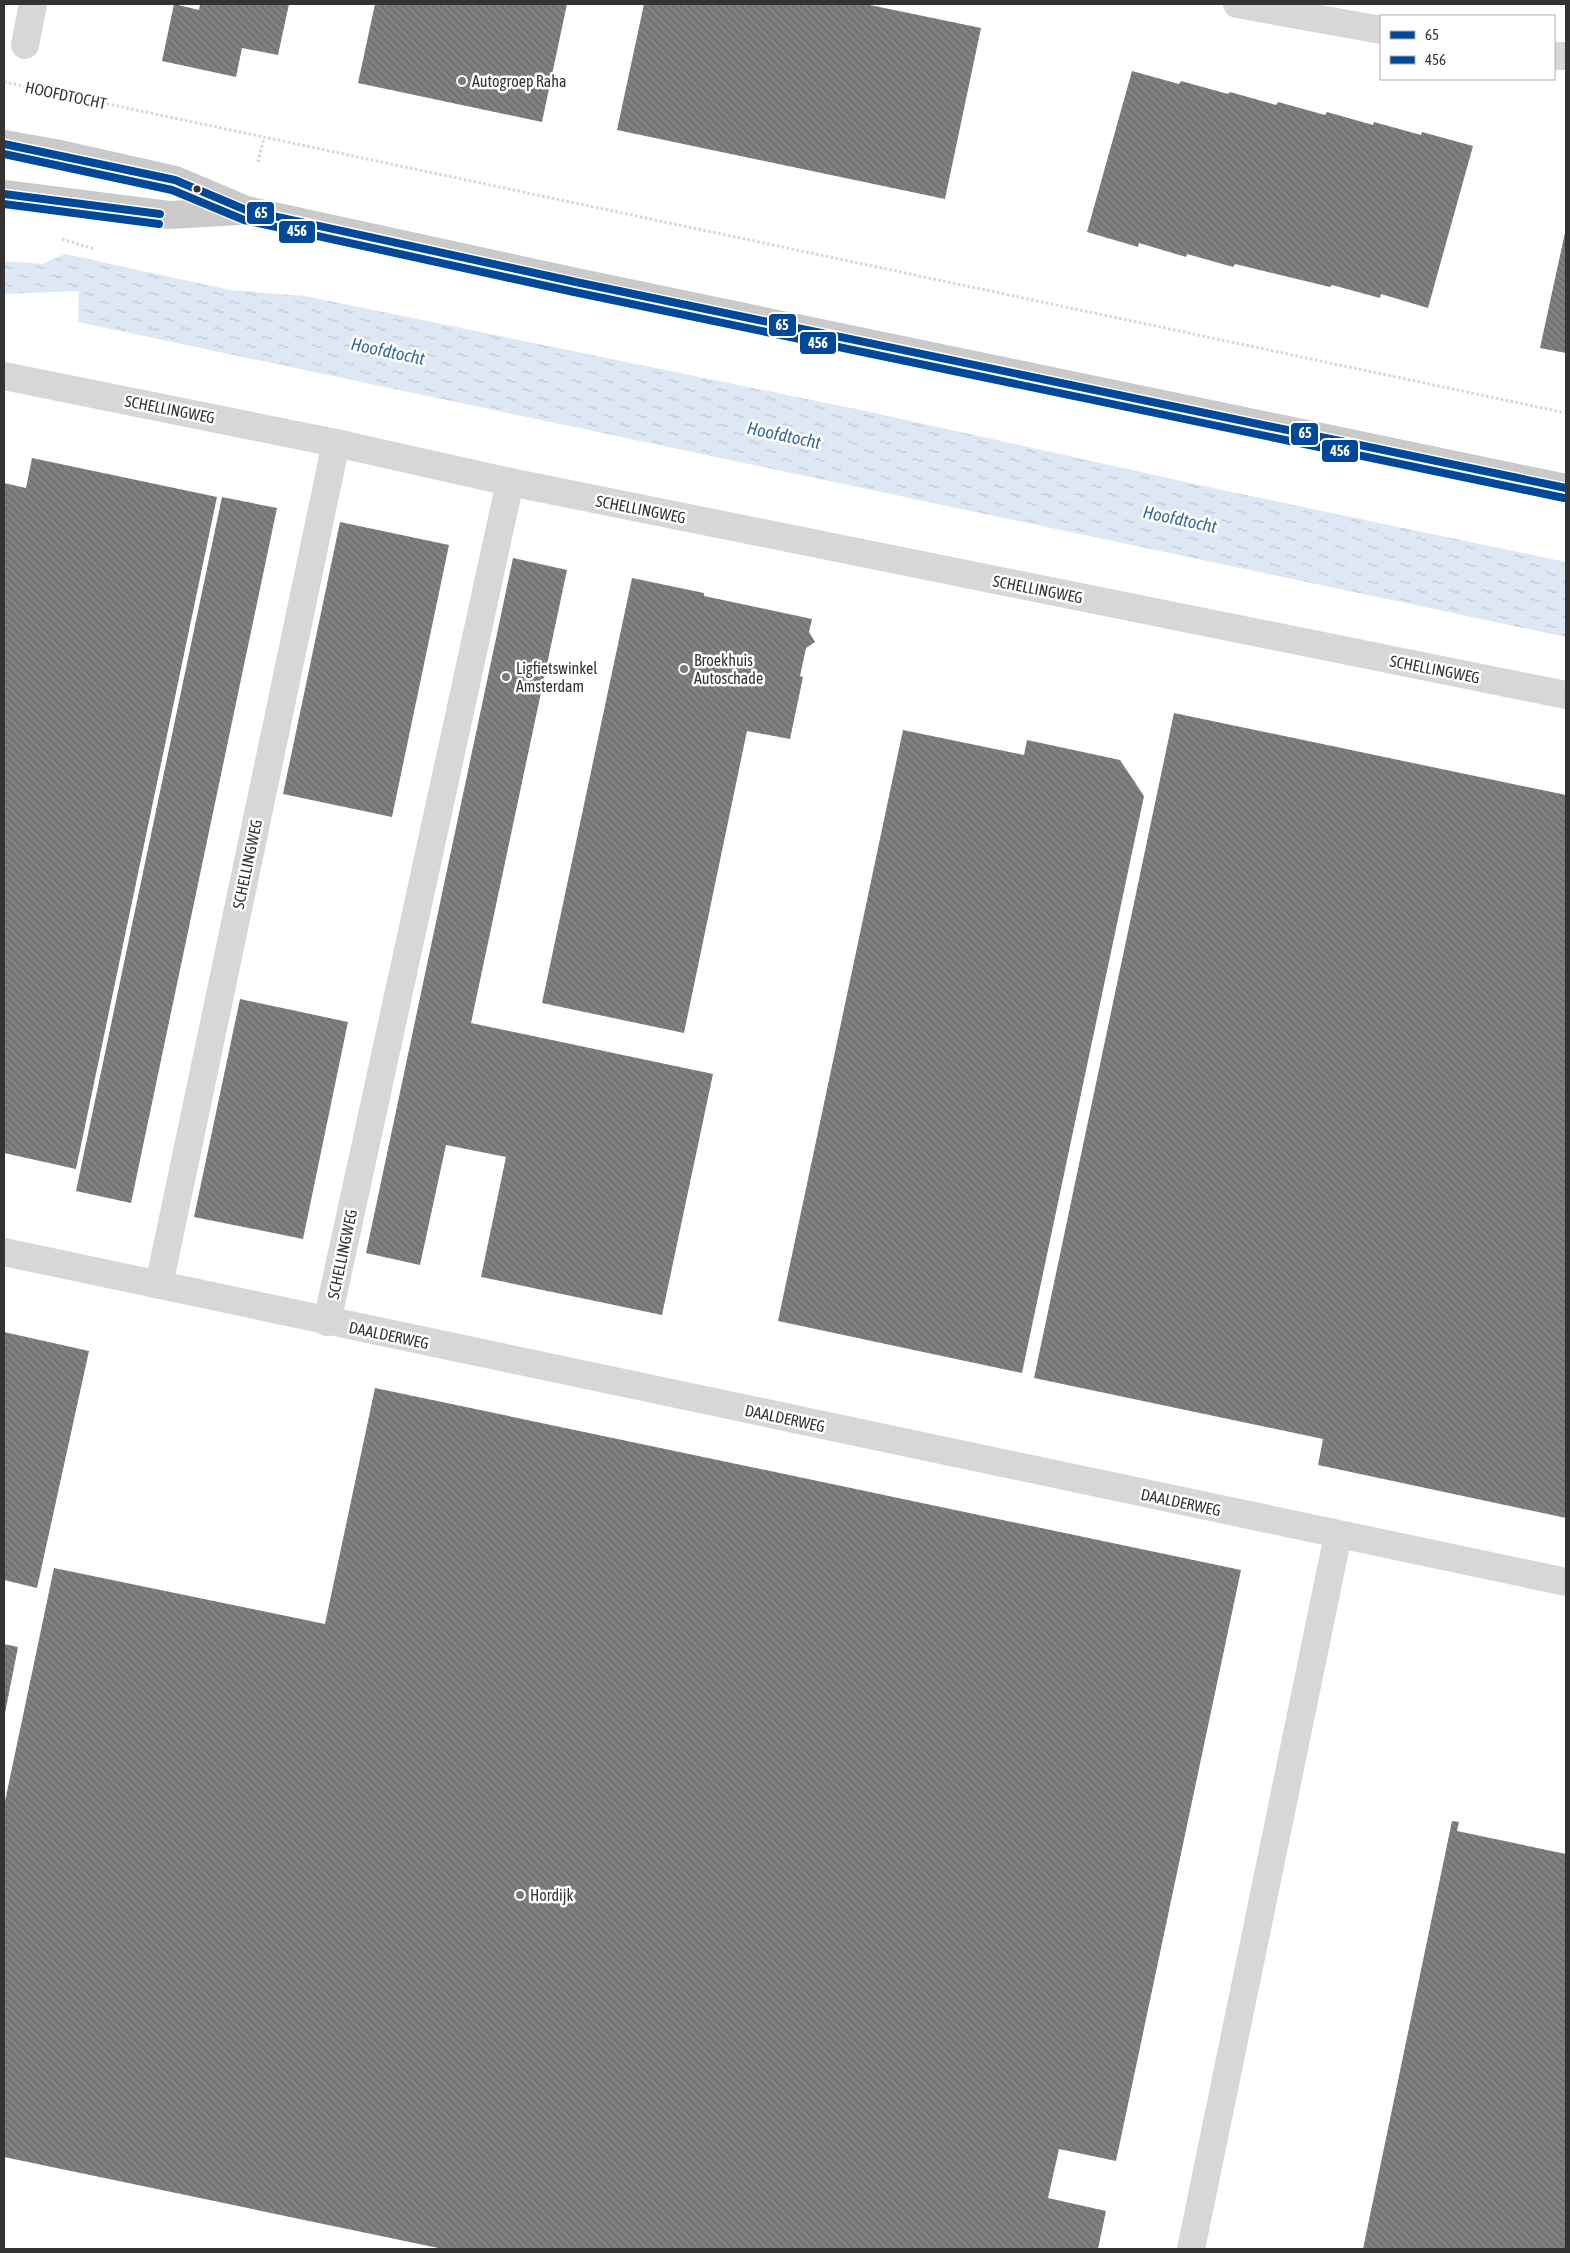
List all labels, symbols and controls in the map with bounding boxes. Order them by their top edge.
legend [1380,15,1555,80]
text: 65 [1425,26,1439,43]
text: 456 [1425,51,1446,68]
place label: Autogroep Raha [472,72,566,91]
marker: Autogroep Raha [456,75,468,87]
street label: HOOFDTOCHT [24,78,108,112]
unlabelled marker [192,184,202,194]
line badge: 65 [246,201,275,225]
text: 65 [254,205,268,221]
line badge: 456 [278,220,316,244]
text: 456 [286,223,307,239]
line badge: 65 [768,313,797,337]
text: 65 [775,317,789,333]
line badge: 456 [799,331,837,355]
water label: Hoofdtocht [349,333,428,369]
text: 456 [807,335,828,351]
street label: SCHELLINGWEG [123,391,217,427]
water label: Hoofdtocht [745,417,824,453]
line badge: 65 [1290,422,1319,446]
text: 65 [1298,425,1312,441]
line badge: 456 [1321,439,1359,463]
text: 456 [1329,443,1350,459]
street label: SCHELLINGWEG [594,491,688,527]
water label: Hoofdtocht [1141,501,1220,537]
street label: SCHELLINGWEG [991,571,1085,607]
place label: Broekhuis Autoschade [694,651,763,687]
street label: SCHELLINGWEG [1388,651,1482,687]
place label: Ligfietswinkel Amsterdam [516,659,598,695]
marker: Broekhuis Autoschade [678,663,690,675]
marker: Ligfietswinkel Amsterdam [500,671,512,683]
street label: SCHELLINGWEG [229,817,265,911]
street label: SCHELLINGWEG [324,1207,360,1301]
street label: DAALDERWEG [347,1318,431,1352]
street label: DAALDERWEG [743,1401,827,1435]
street label: DAALDERWEG [1139,1485,1223,1519]
place label: Hordijk [530,1886,574,1905]
marker: Hordijk [514,1889,526,1901]

